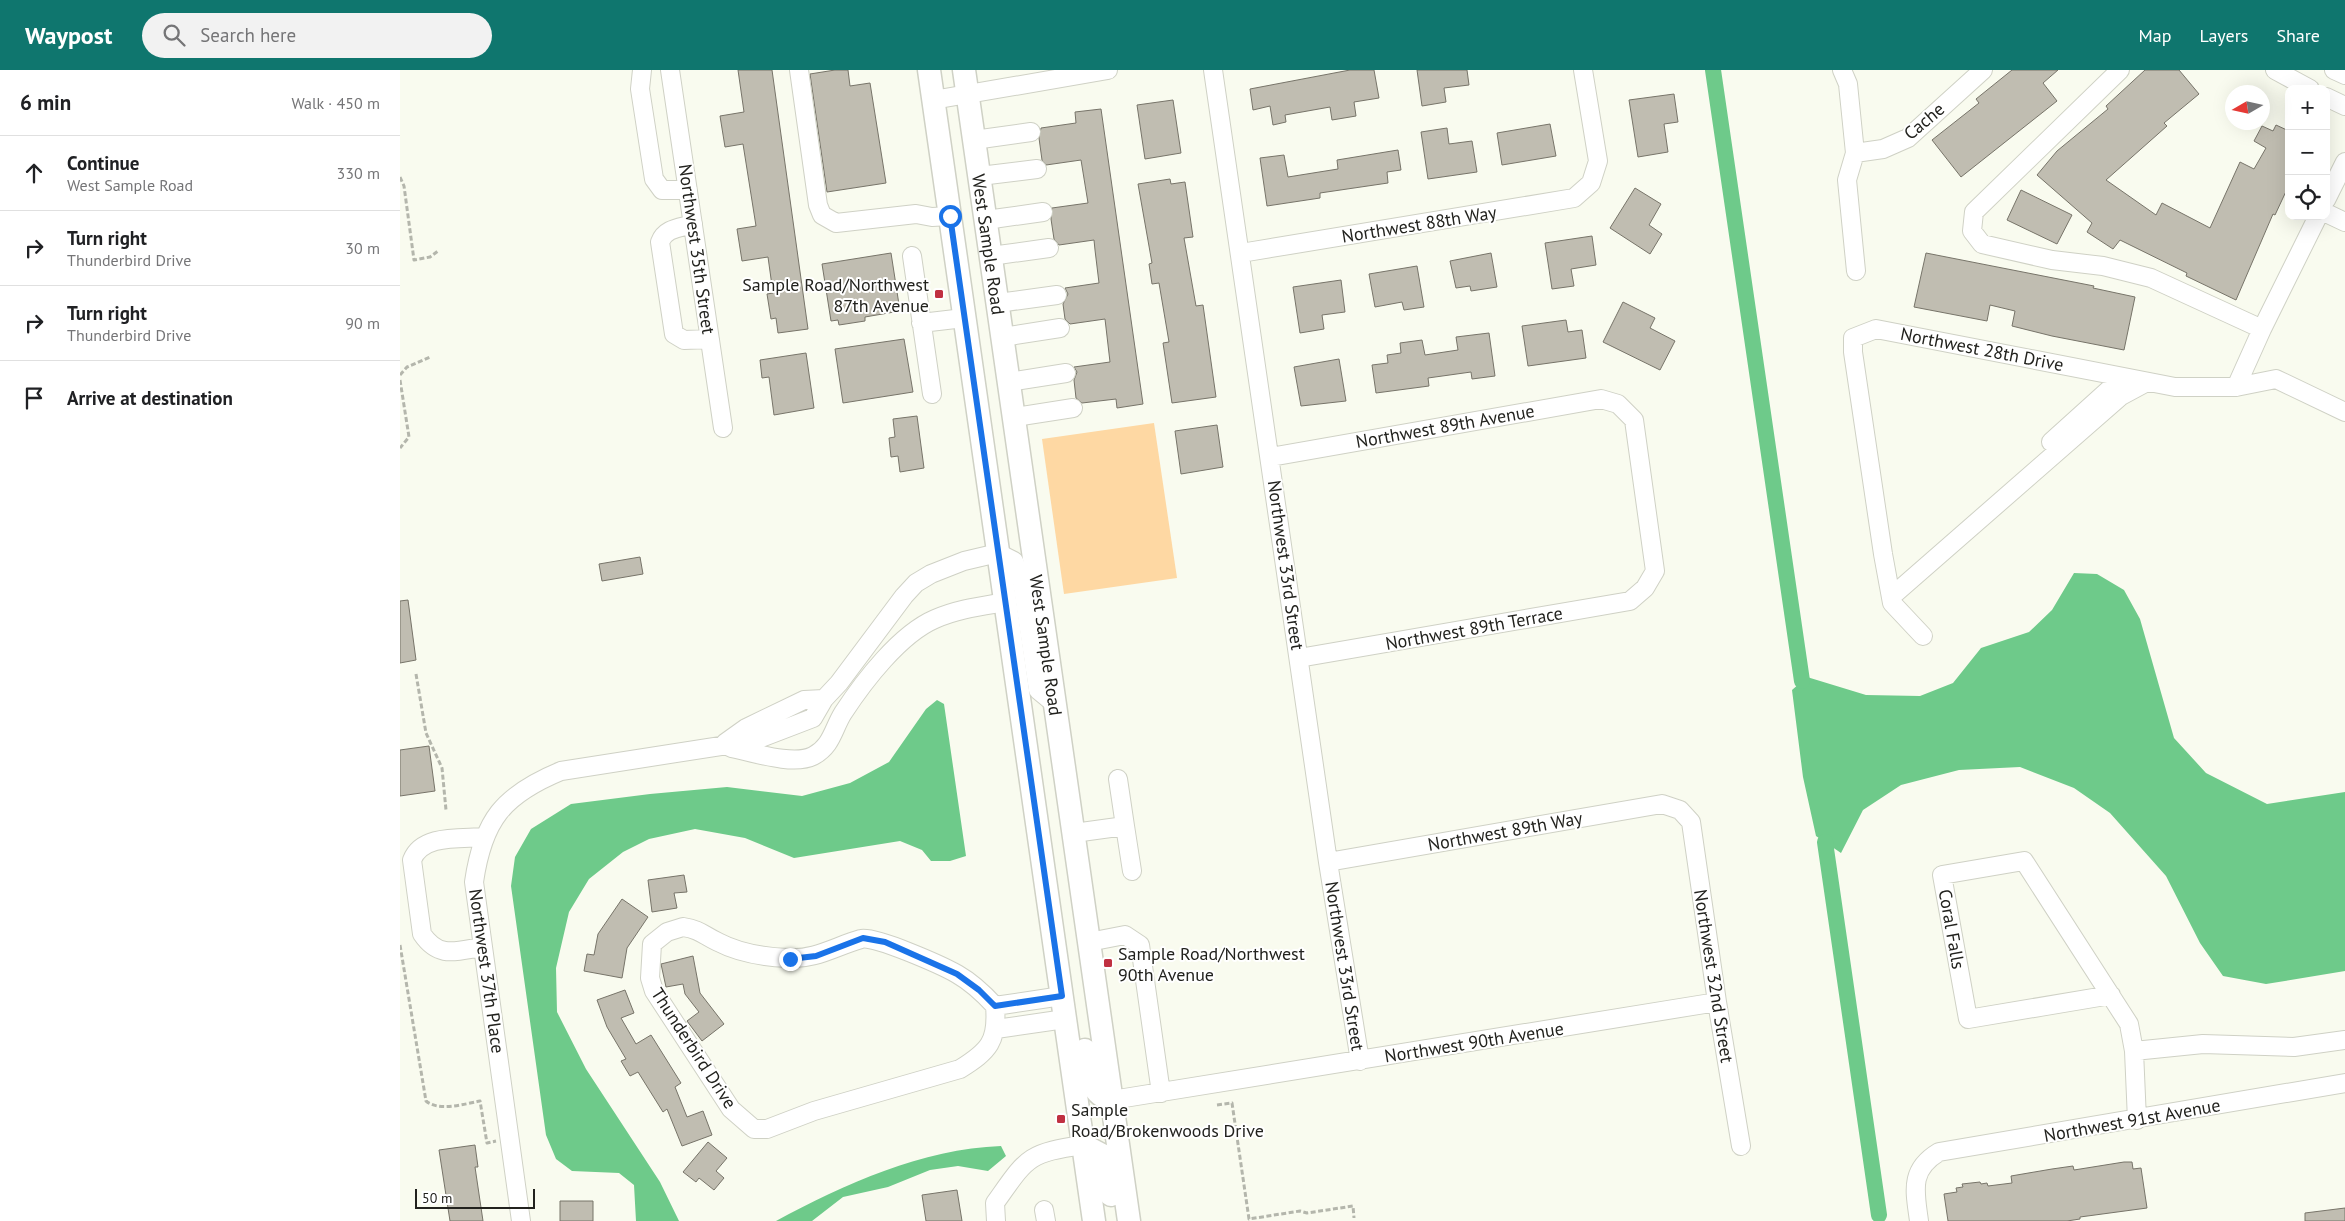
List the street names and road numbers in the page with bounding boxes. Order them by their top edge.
street label: Cache [1899,97,1949,145]
street label: Northwest 35th Street [674,163,720,335]
street label: West Sample Road [968,172,1010,316]
street label: Northwest 88th Way [1340,200,1499,248]
street label: Northwest 28th Drive [1898,322,2066,376]
street label: Northwest 89th Avenue [1354,399,1536,453]
street label: Northwest 33rd Street [1263,479,1309,651]
street label: West Sample Road [1025,573,1068,717]
street label: Northwest 89th Terrace [1384,601,1564,655]
street label: Northwest 89th Way [1426,806,1585,856]
street label: Northwest 33rd Street [1320,880,1370,1052]
street label: Northwest 37th Place [464,887,510,1055]
street label: Coral Falls [1934,887,1970,971]
street label: Northwest 32nd Street [1689,888,1739,1064]
street label: Thunderbird Drive [646,983,742,1113]
street label: Northwest 90th Avenue [1383,1016,1565,1068]
street label: Northwest 91st Avenue [2042,1093,2222,1147]

